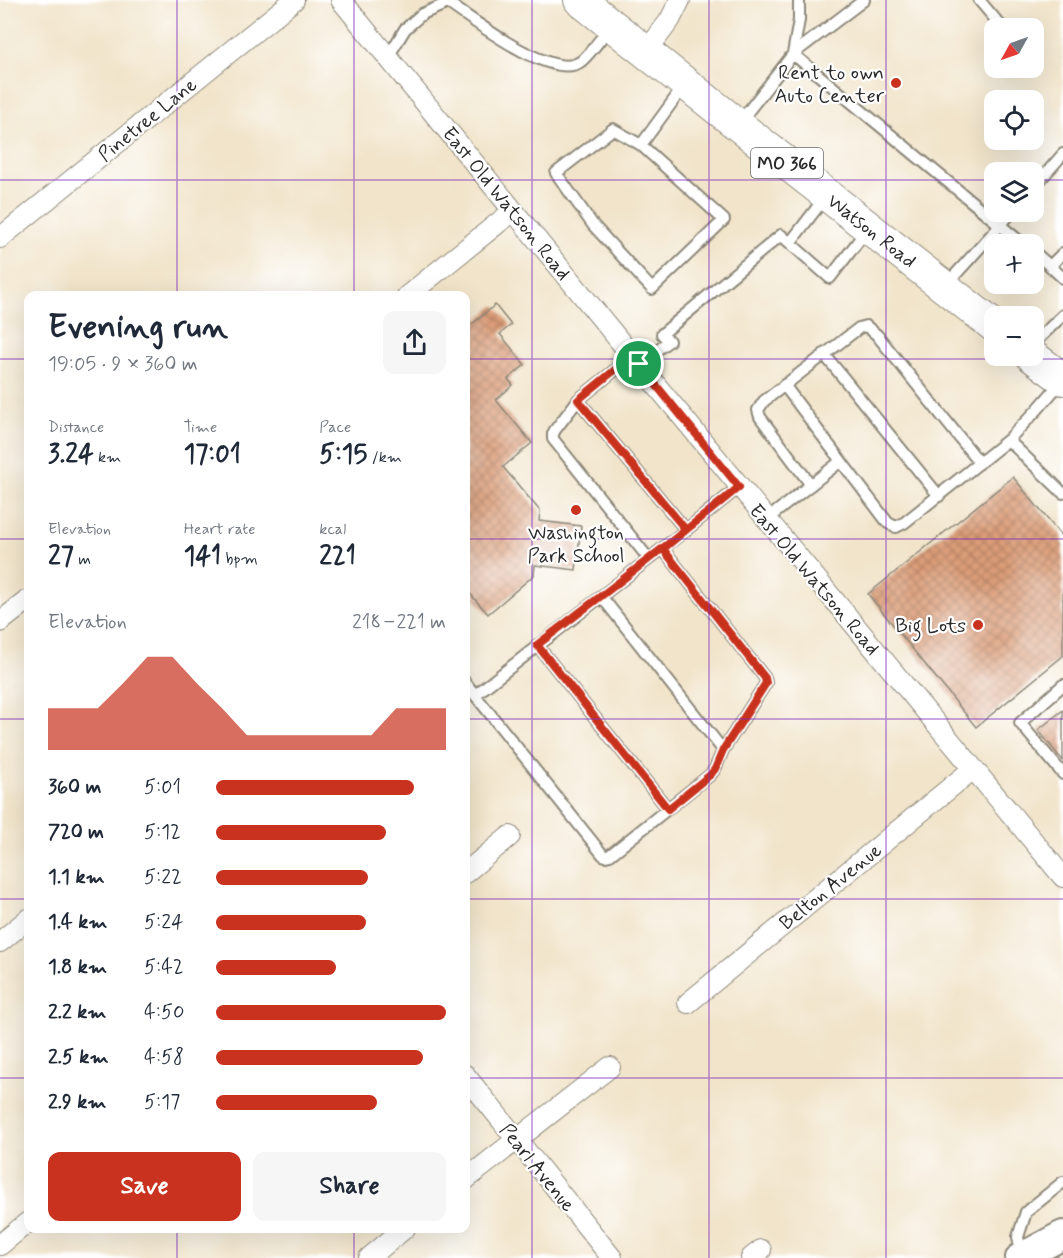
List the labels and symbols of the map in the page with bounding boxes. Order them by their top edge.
north arrow [984,18,1044,78]
place label: Rent to own Auto Center [775,60,885,110]
street label: Pinetree Lane [93,72,203,168]
marker: Rent to own Auto Center [889,76,903,90]
street label: East Old Watson Road [436,122,576,286]
road number: MO 366 [751,148,823,178]
street label: Watson Road [821,188,921,275]
pin [613,338,664,389]
street label: East Old Watson Road [742,499,885,661]
marker: Washington Park School [569,503,583,517]
place label: Washington Park School [528,520,625,570]
place label: Big Lots [895,613,966,642]
marker: Big Lots [971,618,985,632]
street label: Belton Avenue [774,838,888,937]
street label: Pearl Avenue [493,1118,581,1218]

